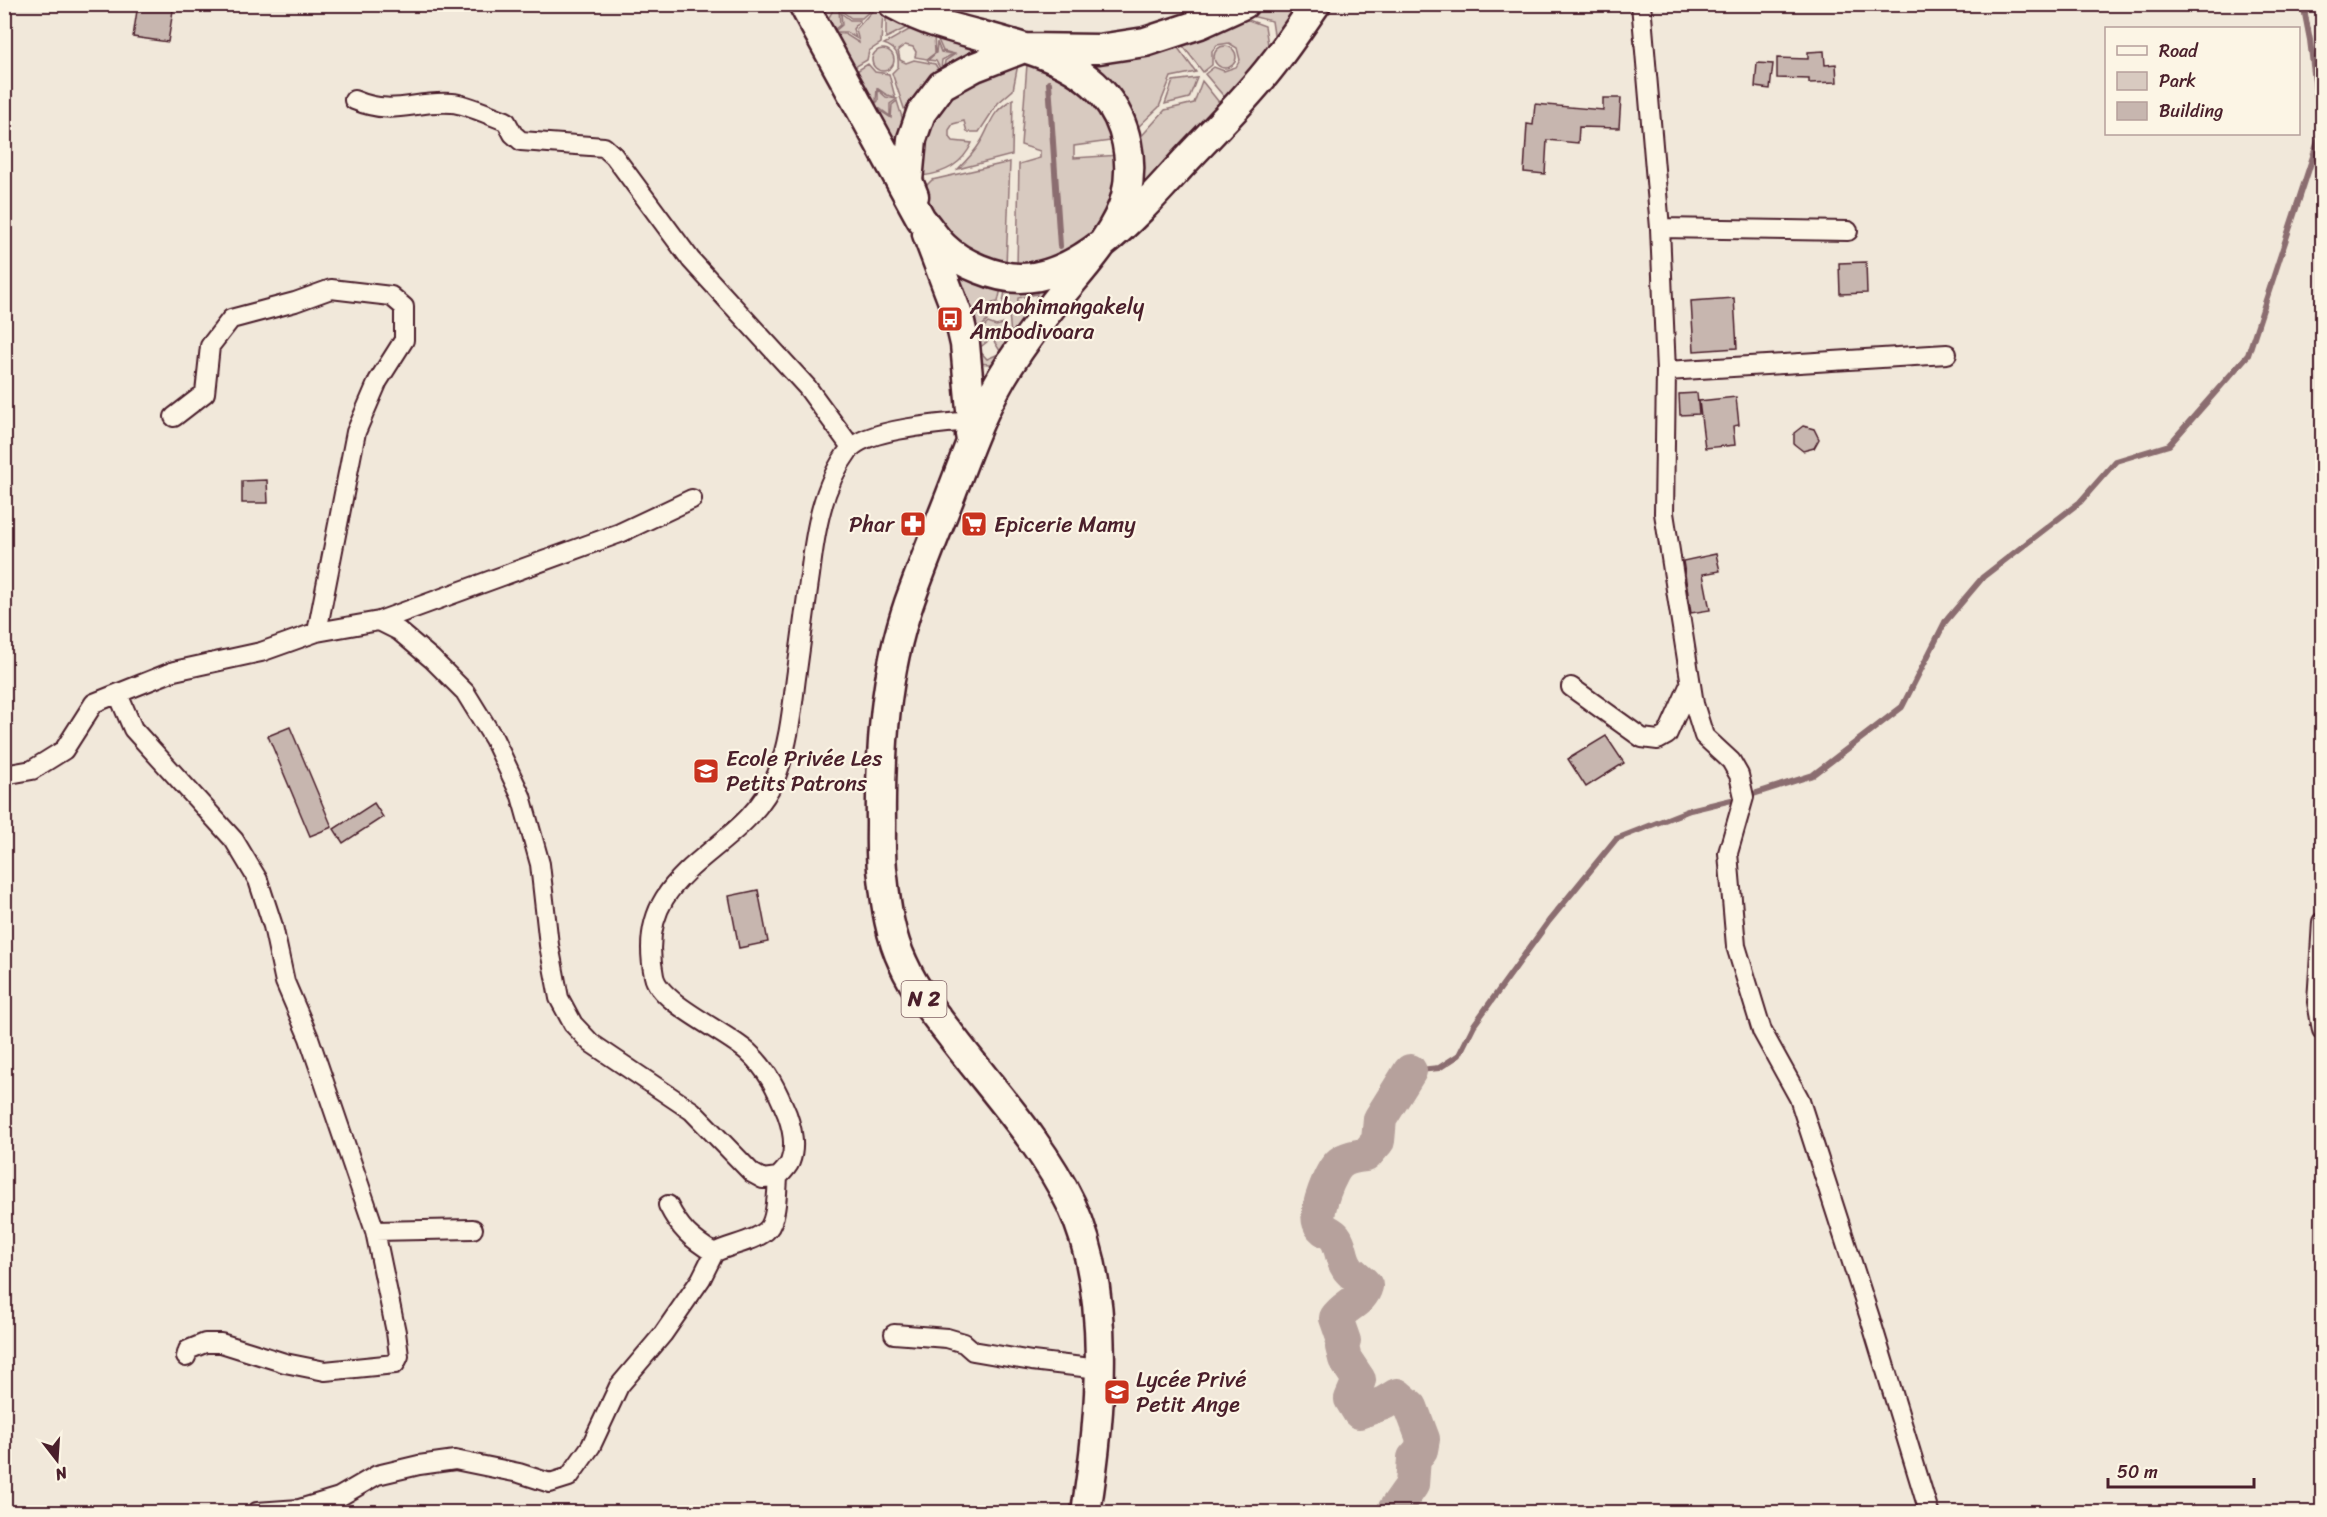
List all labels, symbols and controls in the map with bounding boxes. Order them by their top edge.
legend [2105,27,2300,135]
text: Road [2159,35,2199,67]
text: Park [2159,65,2196,97]
text: Building [2159,95,2223,127]
place label: Ambohimangakely Ambodivoara [969,287,1145,351]
bus stop icon: Ambohimangakely Ambodivoara [935,304,965,334]
place label: Phar [849,505,896,544]
place label: Epicerie Mamy [994,505,1136,544]
pharmacy icon: Phar [898,509,928,539]
supermarket icon: Epicerie Mamy [959,509,989,539]
place label: Ecole Privée Les Petits Patrons [726,739,883,803]
school or university icon: Ecole Privée Les Petits Patrons [691,756,721,786]
road number: N 2 [902,981,946,1017]
place label: Lycée Privé Petit Ange [1136,1360,1246,1424]
school or university icon: Lycée Privé Petit Ange [1102,1377,1132,1407]
north arrow [27,1430,87,1490]
scale bar [2108,1451,2254,1489]
text: 50 m [2117,1456,2158,1488]
text: N [51,1458,72,1490]

